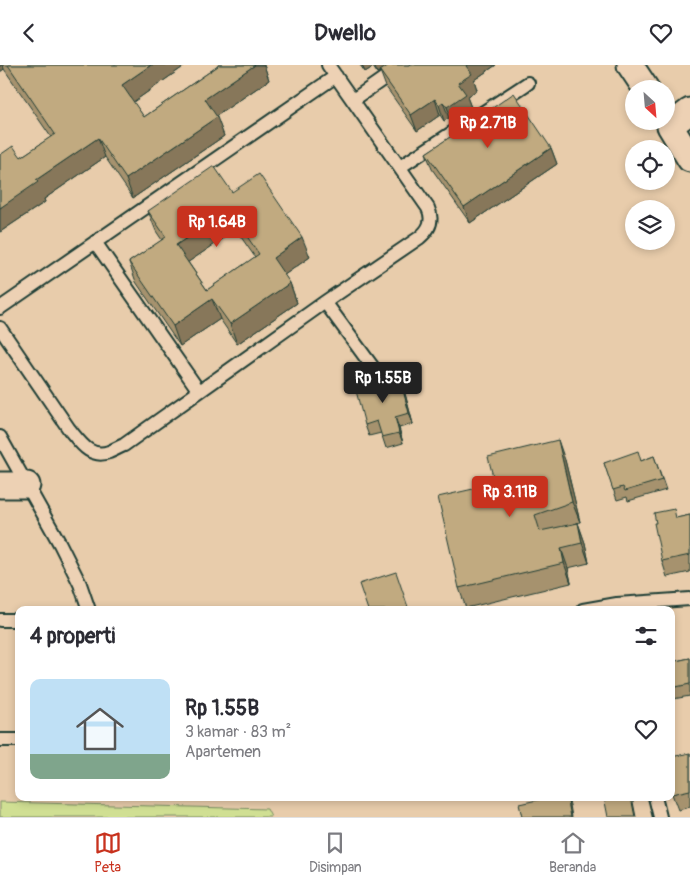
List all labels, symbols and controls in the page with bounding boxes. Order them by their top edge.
icon: back [15,19,43,47]
text: Dwello [314,19,376,47]
icon: heart [647,19,675,47]
north arrow [625,80,675,130]
map controls [625,80,675,250]
pin: Rp 2.71B [436,107,540,149]
text: Rp 2.71B [460,113,516,133]
button: locate [625,140,675,190]
button: layers [625,200,675,250]
pin: Rp 1.64B [165,205,269,248]
text: Rp 1.64B [188,212,246,232]
pin: Rp 1.55B [331,361,435,404]
text: Rp 1.55B [355,368,411,388]
pin: Rp 3.11B [458,475,562,518]
text: Rp 3.11B [483,482,537,502]
icon: filters [632,622,660,650]
text: 4 properti [30,623,115,650]
text: Rp 1.55B [185,695,259,722]
icon: home [70,699,130,759]
icon: heart [632,715,660,743]
text: 3 kamar · 83 m² [185,722,291,742]
text: Apartemen [185,742,261,762]
tab: Peta [94,829,122,876]
tab: Disimpan [309,829,362,876]
tab: Beranda [549,829,596,876]

